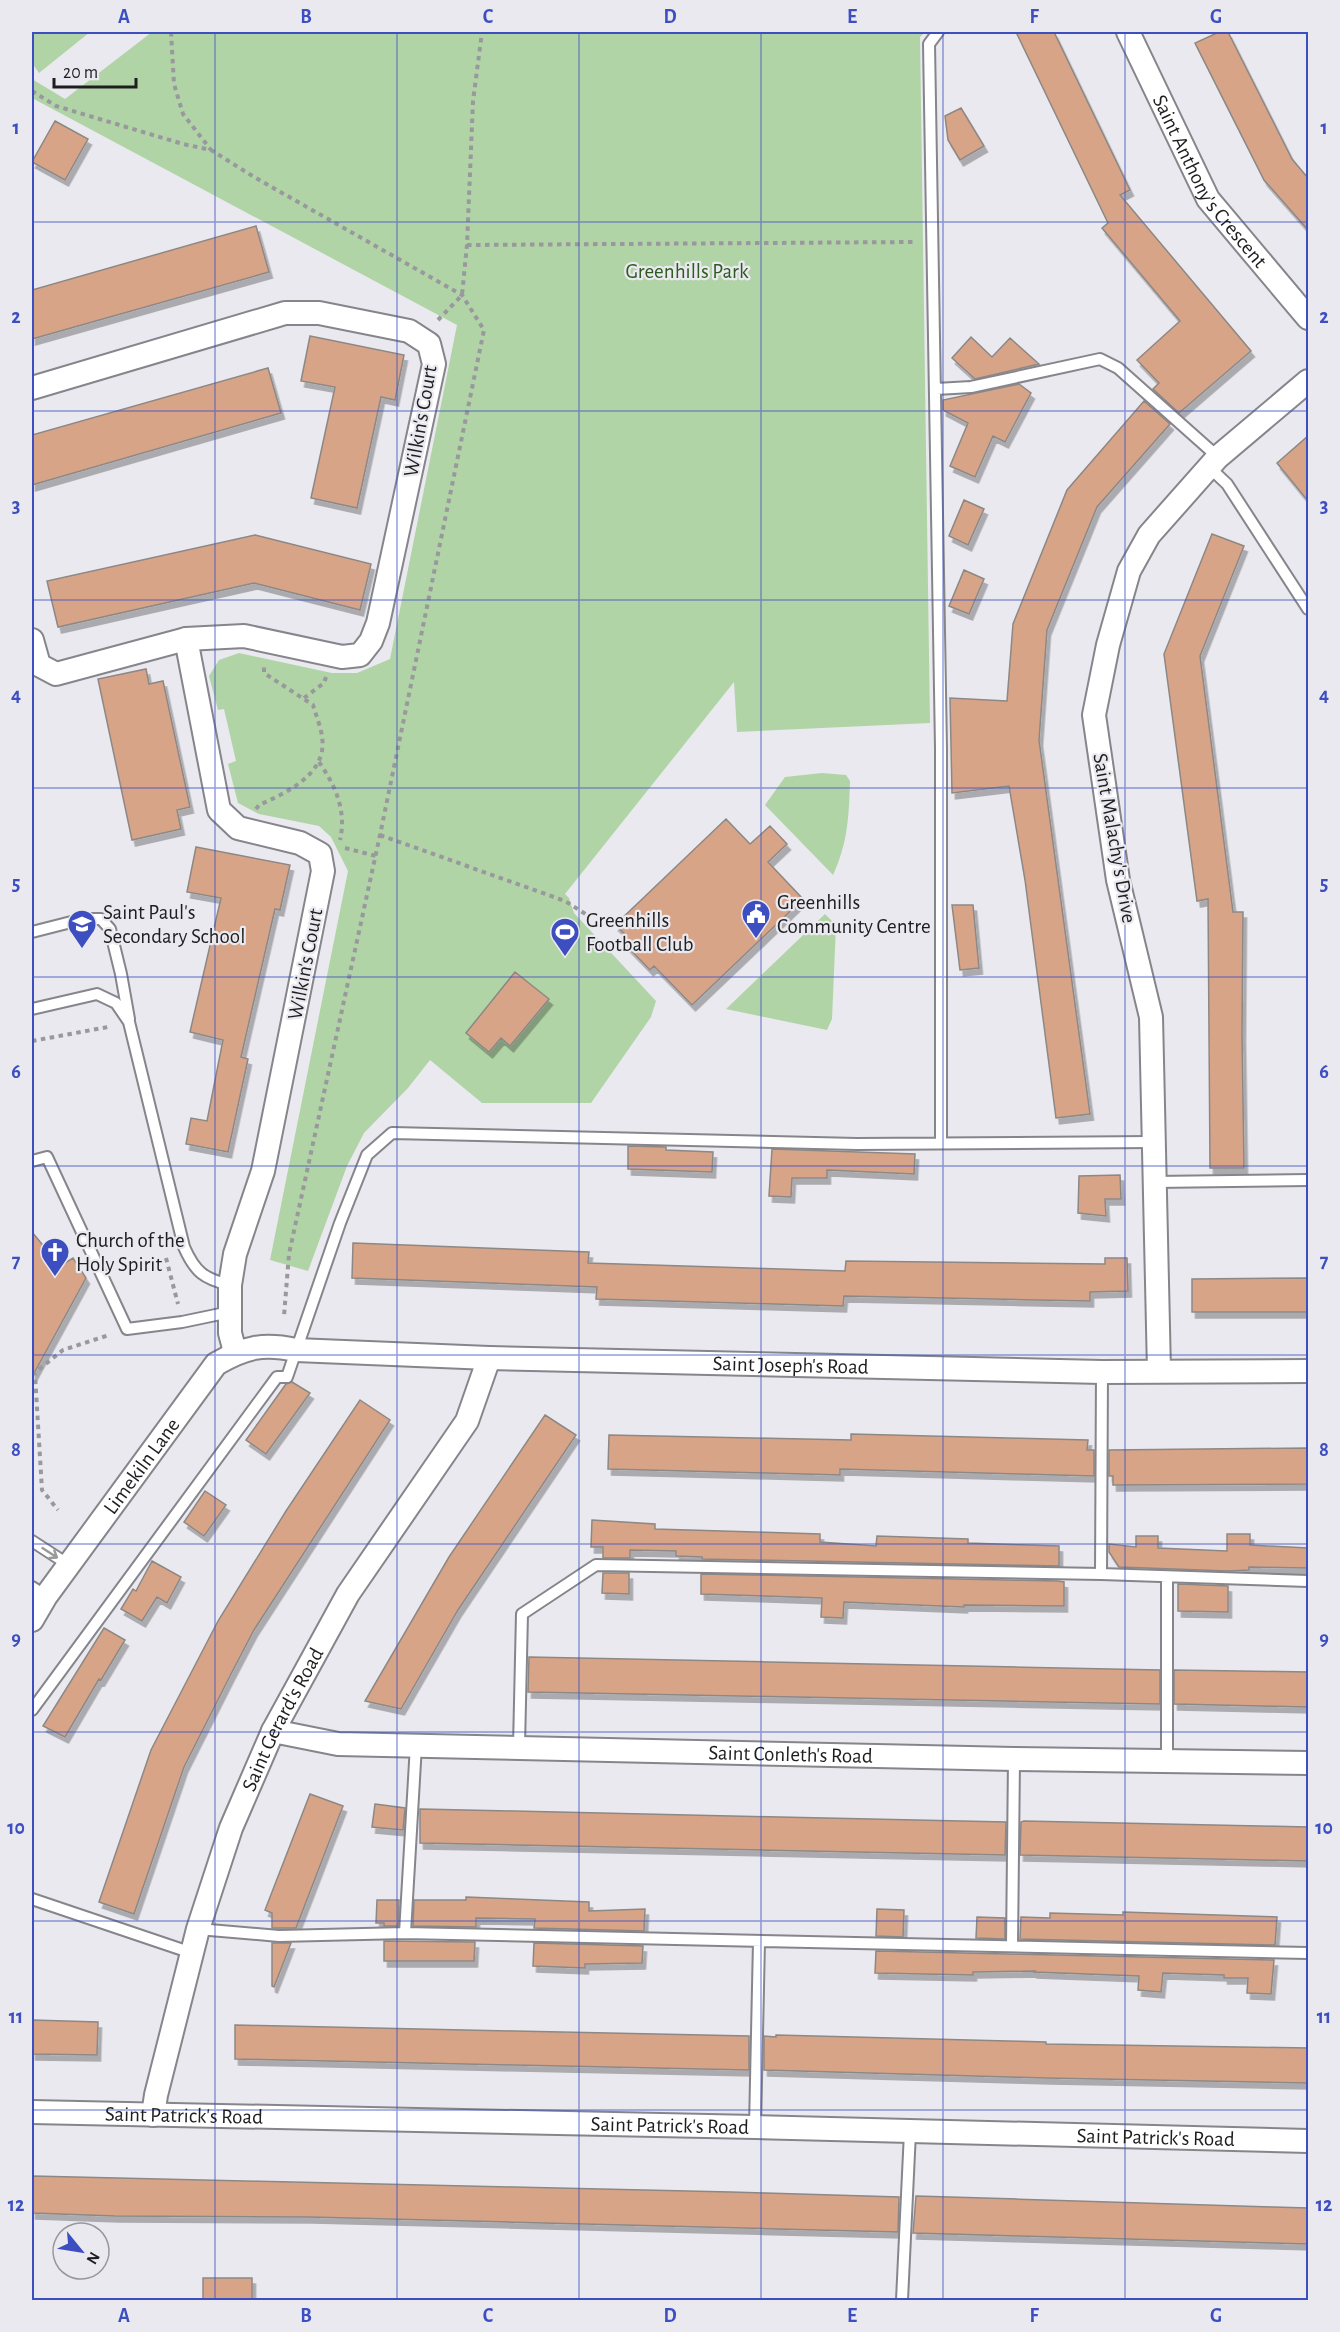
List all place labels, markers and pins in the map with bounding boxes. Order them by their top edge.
place label: Greenhills Community Centre [777,892,931,937]
public building icon: Greenhills Community Centre [740,898,772,940]
place label: Saint Paul's Secondary School [103,902,245,947]
school or university icon: Saint Paul's Secondary School [66,908,98,950]
place label: Greenhills Football Club [586,910,694,955]
sports icon: Greenhills Football Club [549,916,581,958]
place label: Church of the Holy Spirit [76,1230,185,1275]
church icon: Church of the Holy Spirit [39,1236,71,1278]

